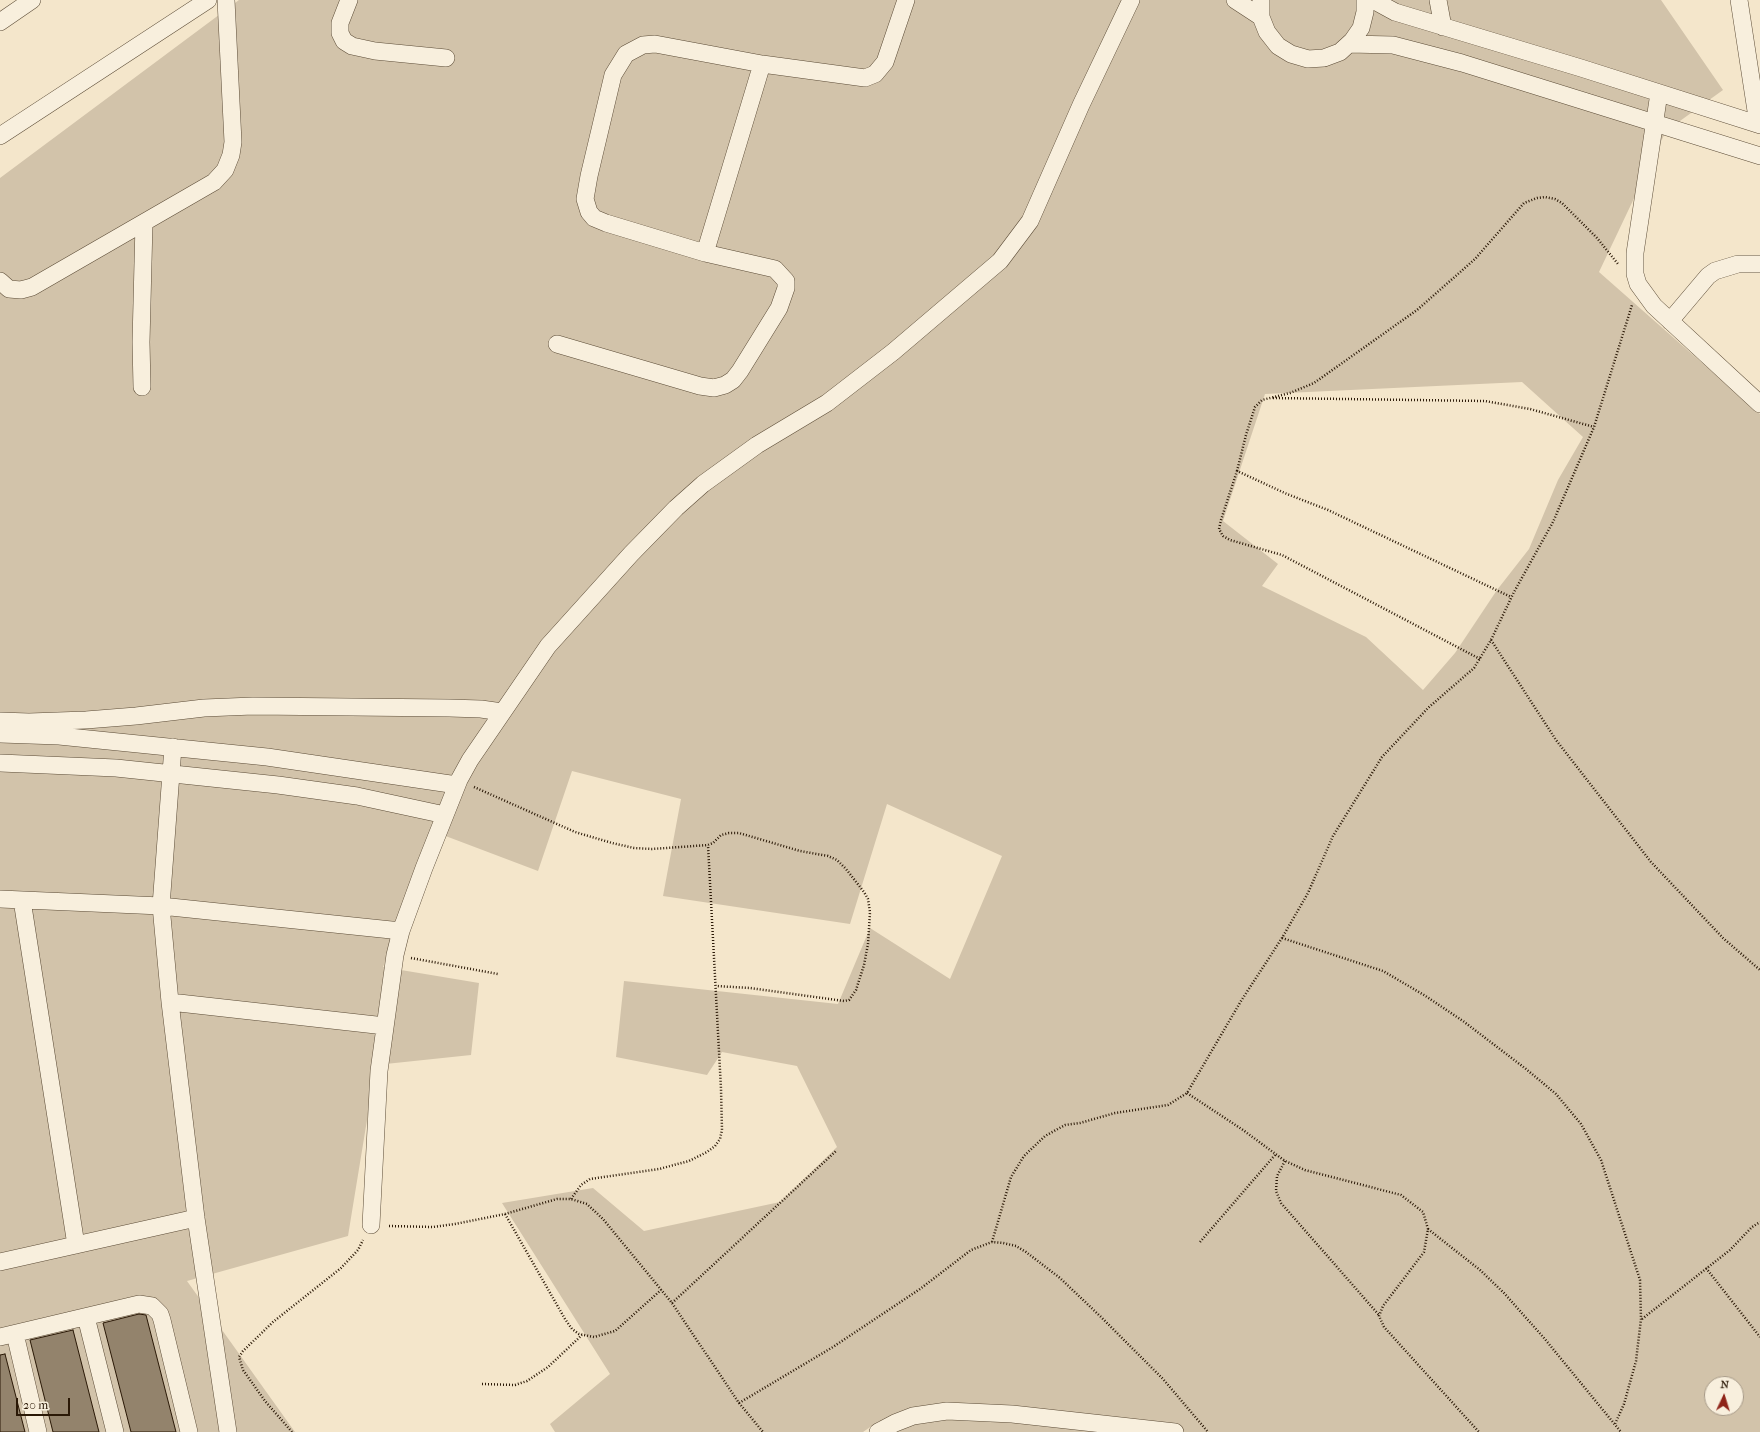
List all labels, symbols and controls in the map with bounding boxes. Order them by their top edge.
north arrow [1704,1376,1744,1416]
text: N [1720,1378,1729,1391]
scale bar [18,1390,72,1416]
text: 20 m [23,1398,48,1412]

